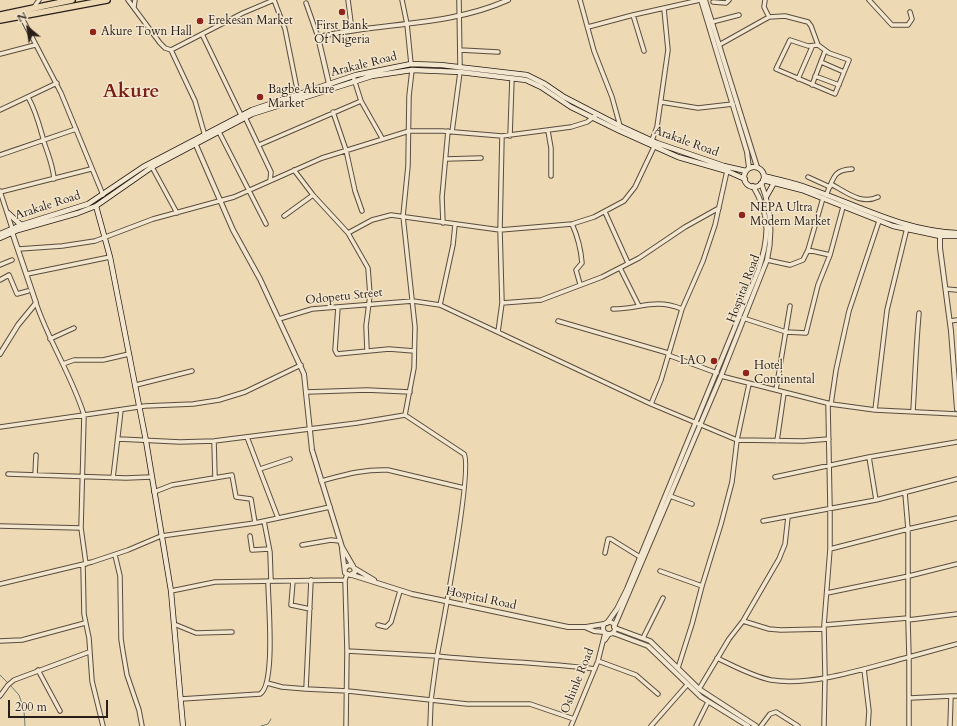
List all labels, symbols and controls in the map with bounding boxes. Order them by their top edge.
marker: First Bank Of Nigeria [337,7,347,17]
north arrow [8,8,48,48]
text: N [14,8,30,26]
place label: Erekesan Market [208,14,293,28]
marker: Erekesan Market [195,16,205,26]
place label: First Bank Of Nigeria [314,19,370,47]
place label: Akure Town Hall [101,25,192,39]
marker: Akure Town Hall [88,27,98,37]
street label: Arakale Road [329,50,399,80]
district label: Akure [103,80,159,104]
place label: Bagbe Akure Market [268,83,335,111]
marker: Bagbe Akure Market [255,92,265,102]
street label: Arakale Road [652,124,720,160]
street label: Arakale Road [14,189,82,223]
place label: NEPA Ultra Modern Market [750,201,831,229]
marker: NEPA Ultra Modern Market [737,210,747,220]
street label: Hospital Road [724,253,764,325]
street label: Odopetu Street [305,286,383,308]
place label: LAO [680,354,706,368]
marker: LAO [709,356,719,366]
place label: Hotel Continental [754,359,815,387]
marker: Hotel Continental [741,368,751,378]
street label: Hospital Road [444,584,518,614]
street label: Oshinle Road [558,646,598,716]
scale bar [10,692,110,718]
text: 200 m [15,699,47,715]

